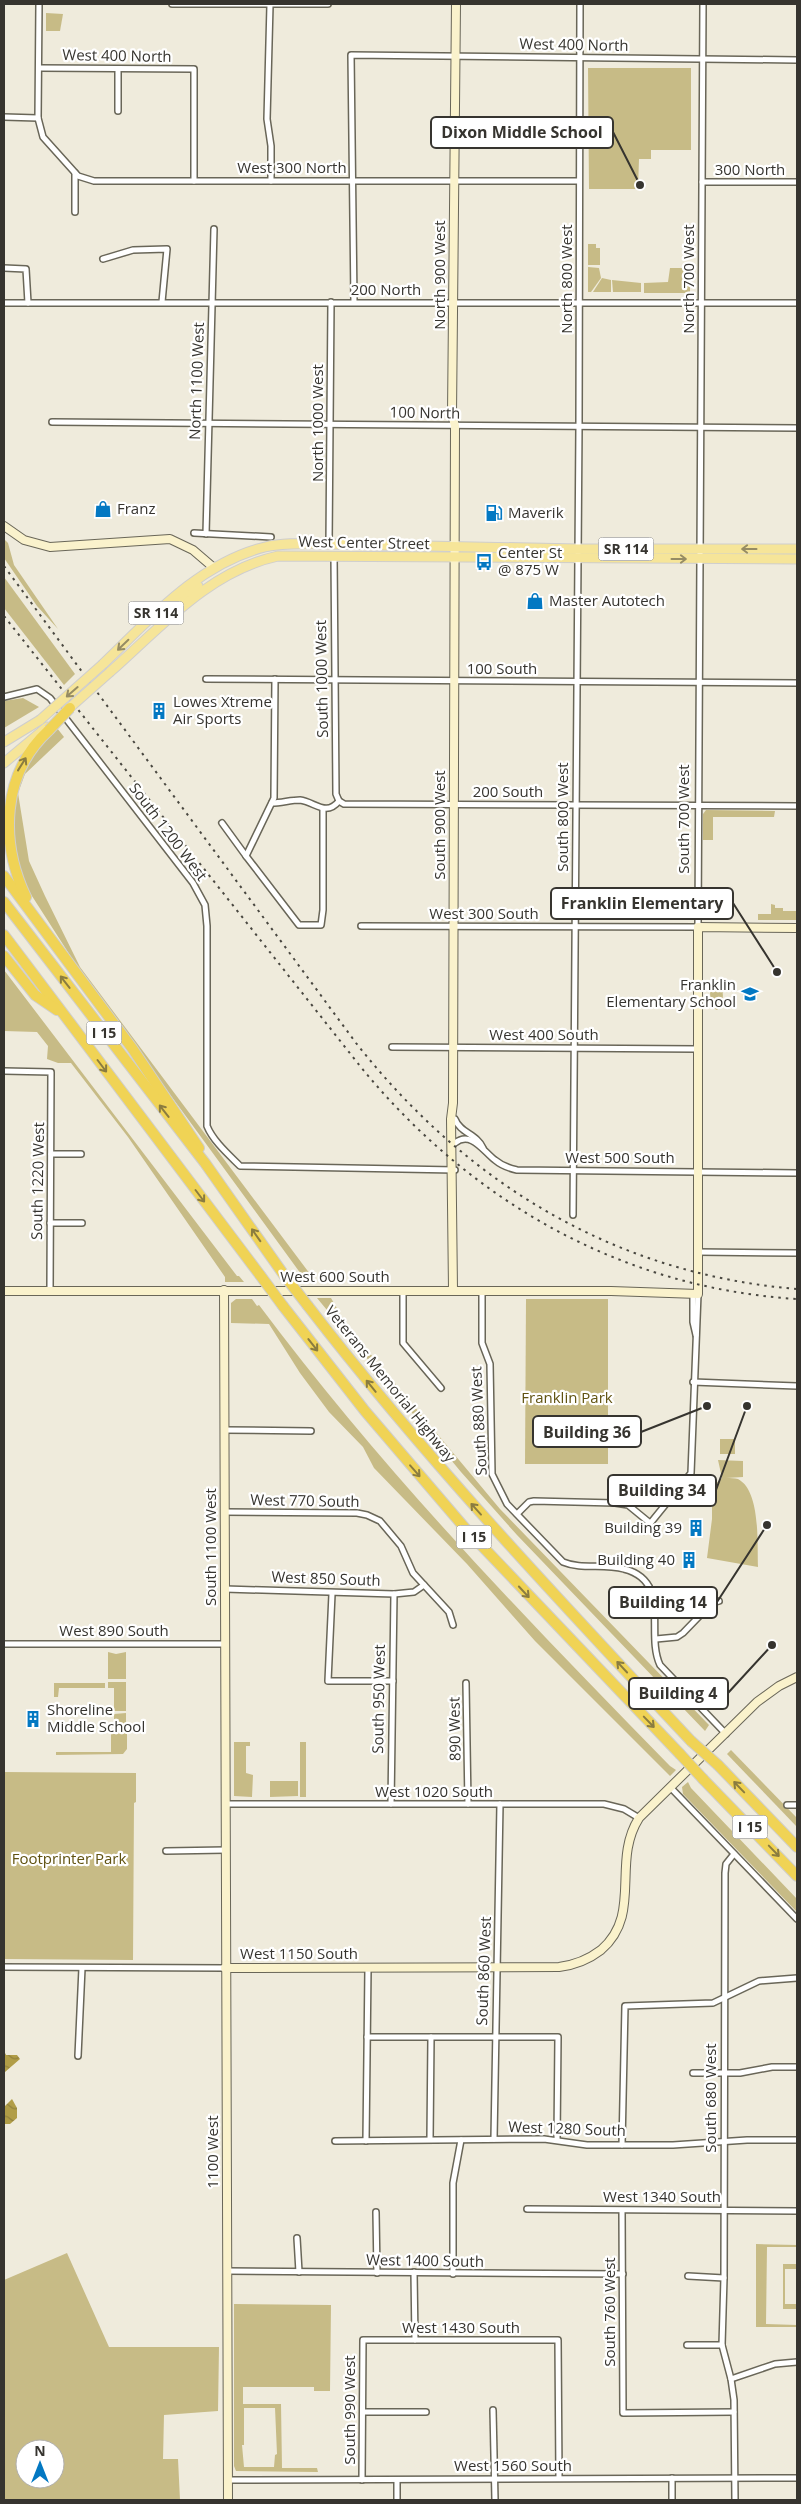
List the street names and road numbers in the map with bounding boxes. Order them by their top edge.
street label: West 400 North [519,33,629,55]
street label: West 400 North [62,44,172,66]
street label: West 300 North [237,157,347,177]
street label: 300 North [715,159,785,179]
street label: North 900 West [429,220,449,330]
street label: North 800 West [556,224,576,334]
street label: North 700 West [678,224,698,334]
street label: 200 North [351,279,421,299]
street label: North 1100 West [184,322,208,440]
street label: North 1000 West [307,364,327,482]
street label: 100 North [390,401,460,423]
street label: West Center Street [298,531,430,553]
road number: SR 114 [598,538,654,560]
road number: SR 114 [128,602,184,624]
street label: South 1000 West [310,620,332,738]
street label: 100 South [467,658,537,678]
street label: South 800 West [552,762,572,872]
street label: South 700 West [673,764,693,874]
street label: South 900 West [429,770,449,880]
street label: South 1200 West [125,778,212,884]
street label: 200 South [473,781,543,801]
street label: West 300 South [429,903,539,923]
road number: I 15 [86,1021,122,1044]
street label: West 400 South [489,1024,599,1044]
street label: South 1220 West [26,1122,48,1240]
street label: West 500 South [565,1147,675,1167]
street label: West 600 South [280,1266,390,1286]
street label: Veterans Memorial Highway [321,1301,461,1466]
street label: South 880 West [465,1366,491,1476]
street label: South 1100 West [200,1488,220,1606]
street label: West 770 South [250,1489,360,1511]
road number: I 15 [456,1525,492,1548]
street label: West 850 South [271,1566,381,1590]
street label: West 890 South [59,1620,169,1640]
street label: South 950 West [367,1644,389,1754]
street label: 890 West [443,1697,465,1761]
street label: West 1020 South [375,1781,493,1801]
road number: I 15 [732,1815,768,1838]
street label: South 860 West [471,1916,495,2026]
street label: West 1150 South [240,1943,358,1963]
street label: South 680 West [700,2043,720,2153]
street label: 1100 West [202,2116,222,2188]
street label: West 1280 South [508,2116,626,2140]
street label: West 1340 South [603,2186,721,2206]
street label: West 1400 South [366,2249,484,2271]
street label: South 760 West [599,2257,619,2367]
street label: West 1430 South [402,2317,520,2337]
street label: South 990 West [339,2355,359,2465]
street label: West 1560 South [454,2455,572,2475]

